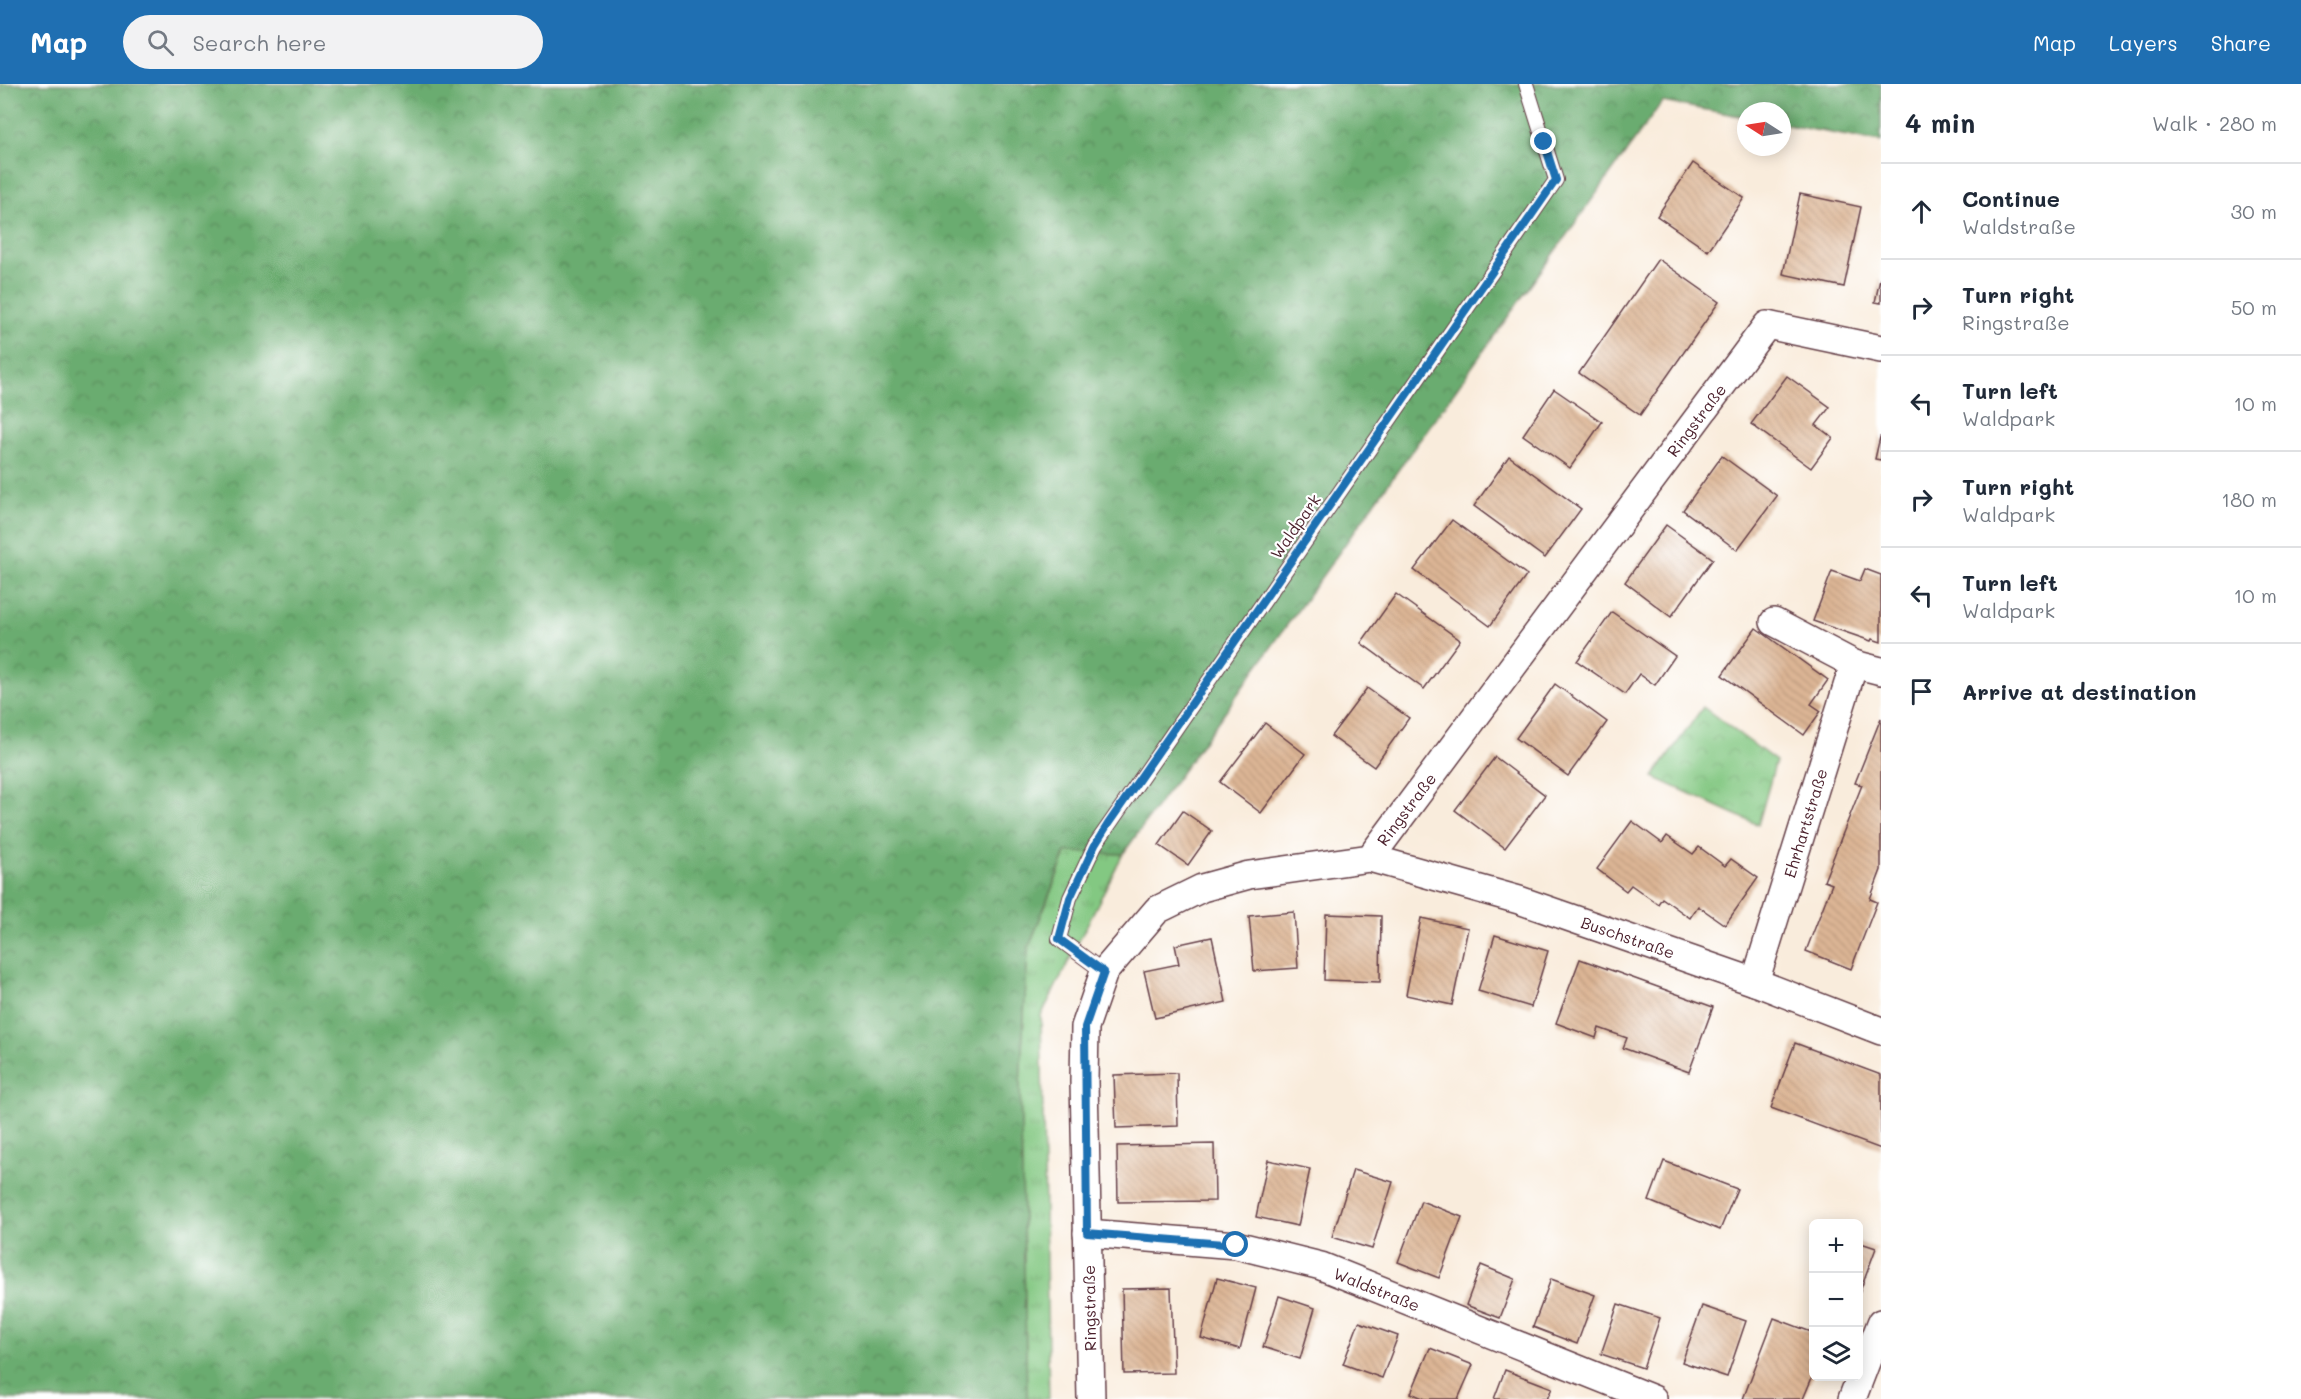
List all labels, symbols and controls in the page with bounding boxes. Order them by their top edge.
search box [123,15,543,69]
text: Map [30,24,87,60]
icon: search [144,26,177,59]
text: Search here [192,28,326,57]
text: Map [2033,29,2076,56]
text: Layers [2109,29,2178,56]
text: Share [2211,29,2271,56]
north arrow [1737,102,1791,156]
text: 4 min [1905,106,1975,140]
text: Walk · 280 m [2152,110,2277,136]
route end [1530,128,1556,154]
text: Continue [1962,184,2060,213]
icon: ahead [1905,195,1938,228]
text: 30 m [2231,198,2277,224]
text: Waldstraße [1962,213,2076,239]
text: Turn right [1962,280,2074,309]
icon: right [1905,291,1938,324]
text: 50 m [2231,294,2277,320]
text: Ringstraße [1962,309,2070,335]
text: Turn left [1962,376,2058,405]
street label: Ringstraße [1662,379,1730,461]
icon: left [1905,387,1938,420]
text: 10 m [2233,390,2277,416]
text: Waldpark [1962,405,2055,431]
text: Turn right [1962,472,2074,501]
icon: right [1905,483,1938,516]
text: 180 m [2221,486,2277,512]
street label: Waldpark [1265,489,1325,563]
text: Waldpark [1962,501,2055,527]
text: Turn left [1962,568,2058,597]
icon: left [1905,579,1938,612]
text: 10 m [2233,582,2277,608]
text: Waldpark [1962,597,2055,623]
icon: arrive [1905,675,1938,708]
text: Arrive at destination [1962,677,2197,706]
street label: Ehrhartstraße [1778,766,1832,880]
street label: Ringstraße [1372,768,1440,850]
street label: Buschstraße [1578,911,1678,963]
map controls [1809,1219,1863,1381]
button: + [1809,1219,1863,1273]
route start [1222,1231,1248,1257]
street label: Waldstraße [1331,1262,1423,1316]
street label: Ringstraße [1078,1265,1100,1351]
button: − [1809,1273,1863,1327]
button: layers [1809,1327,1863,1381]

